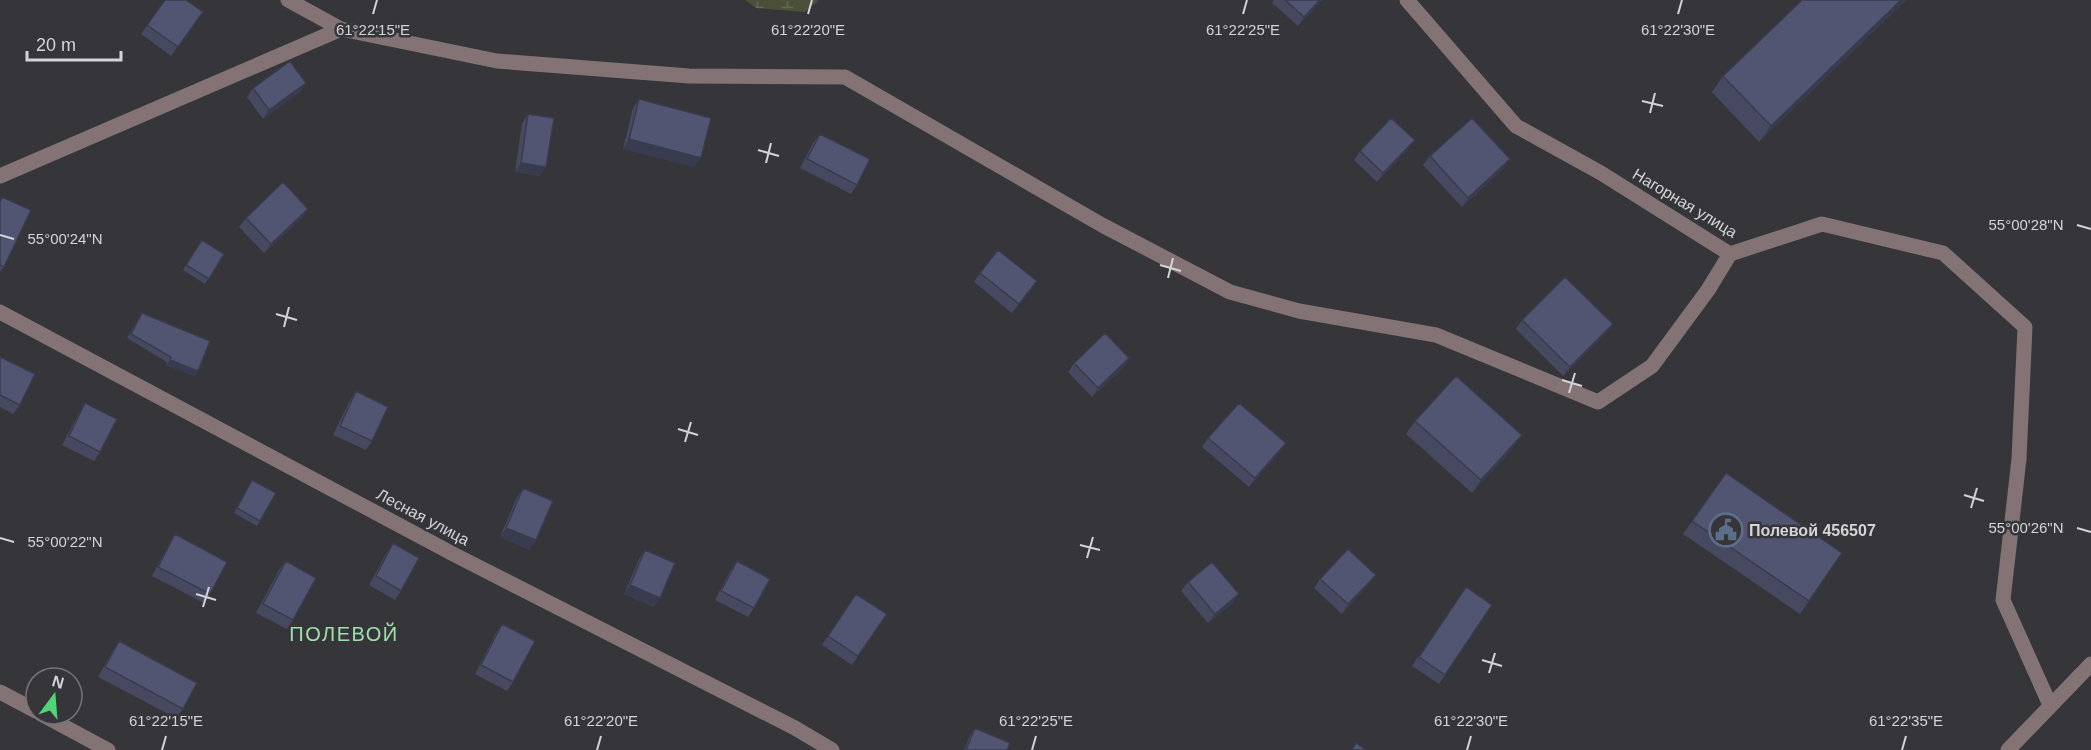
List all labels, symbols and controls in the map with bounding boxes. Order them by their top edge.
text: 61°22'15"E [336,21,410,38]
text: 61°22'20"E [771,21,845,38]
text: 61°22'25"E [1206,21,1280,38]
text: 61°22'30"E [1641,21,1715,38]
scale bar [27,24,122,62]
text: 20 m [36,35,76,55]
street label: Нагорная улица [1630,165,1740,241]
text: 55°00'28"N [1988,216,2064,233]
text: 55°00'24"N [27,230,103,247]
street label: Лесная улица [374,485,472,549]
public building icon: Полевой 456507 [1708,512,1744,548]
text: 55°00'26"N [1988,519,2064,536]
place label: Полевой 456507 [1749,522,1876,539]
text: 55°00'22"N [27,533,103,550]
district label: ПОЛЕВОЙ [289,622,399,645]
north arrow [24,666,84,726]
text: N [50,672,66,692]
text: 61°22'15"E [129,712,203,729]
text: 61°22'20"E [564,712,638,729]
text: 61°22'25"E [999,712,1073,729]
text: 61°22'30"E [1434,712,1508,729]
text: 61°22'35"E [1869,712,1943,729]

